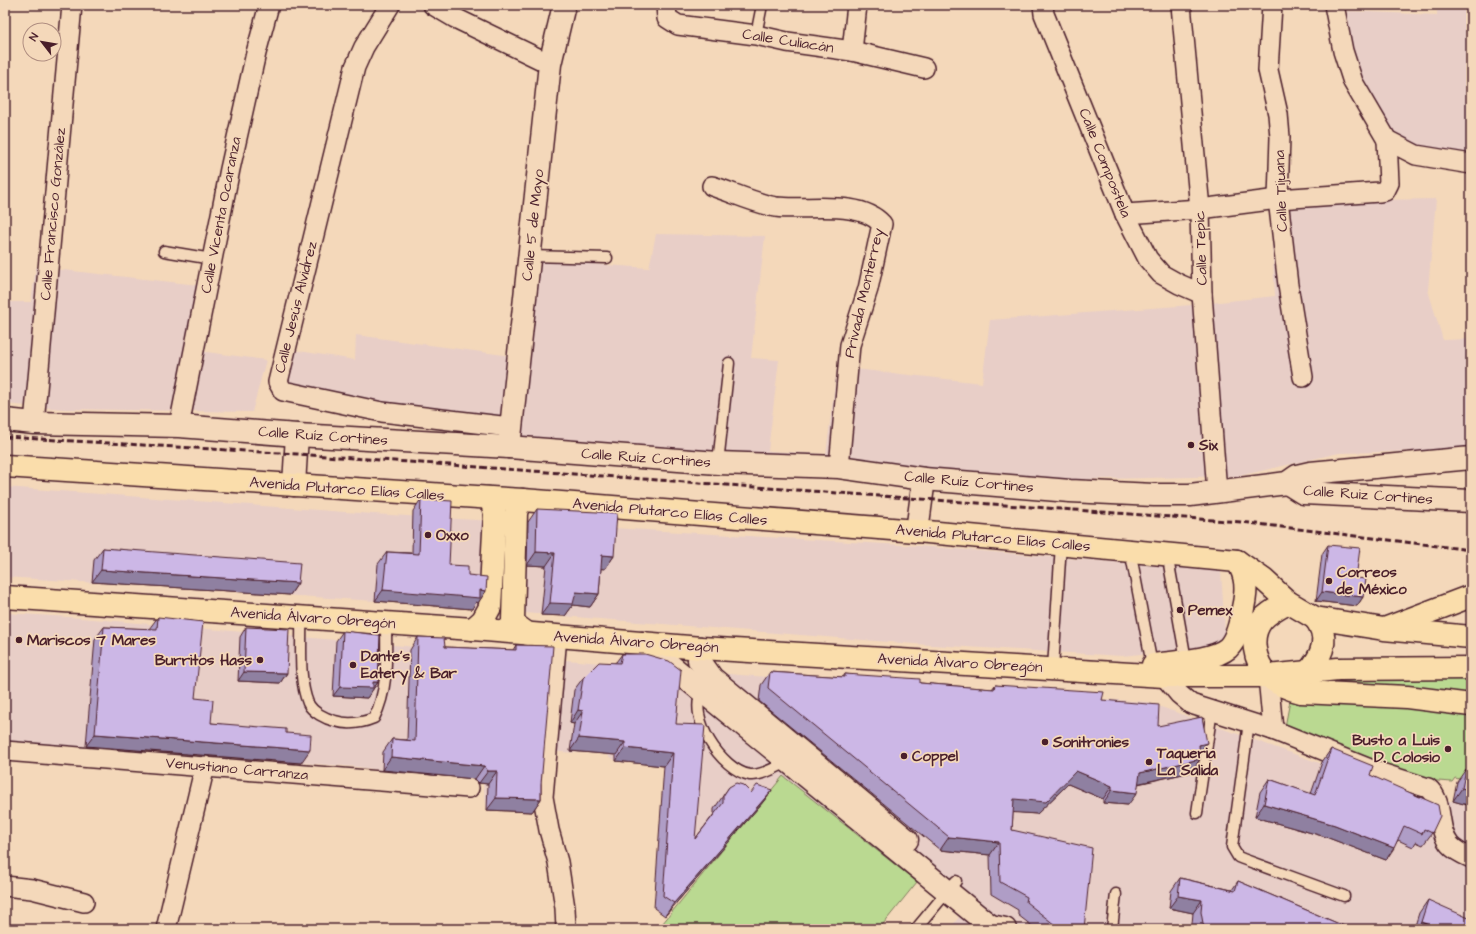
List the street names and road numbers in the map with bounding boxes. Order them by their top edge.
street label: Calle Culiacán [741,23,836,59]
street label: Calle Compostela [1073,105,1137,221]
street label: Calle Francisco González [35,126,71,301]
street label: Calle Vicenta Ocaranza [196,134,247,295]
street label: Calle Tijuana [1269,149,1293,232]
street label: Calle 5 de Mayo [517,168,550,282]
street label: Calle Tepic [1189,210,1213,286]
street label: Privada Monterrey [839,226,890,360]
street label: Calle Jesús Alvidrez [269,238,323,375]
street label: Calle Ruíz Cortines [257,421,389,451]
street label: Calle Ruíz Cortines [580,443,712,473]
street label: Calle Ruíz Cortines [903,466,1035,498]
street label: Avenida Plutarco Elías Calles [249,472,446,506]
street label: Calle Ruiz Cortines [1302,480,1434,510]
street label: Avenida Plutarco Elías Calles [572,493,769,531]
street label: Avenida Plutarco Elías Calles [895,519,1092,557]
street label: Avenida Álvaro Obregón [230,602,397,635]
street label: Avenida Álvaro Obregón [553,626,720,659]
street label: Avenida Álvaro Obregón [877,648,1044,679]
street label: Venustiano Carranza [165,752,310,786]

